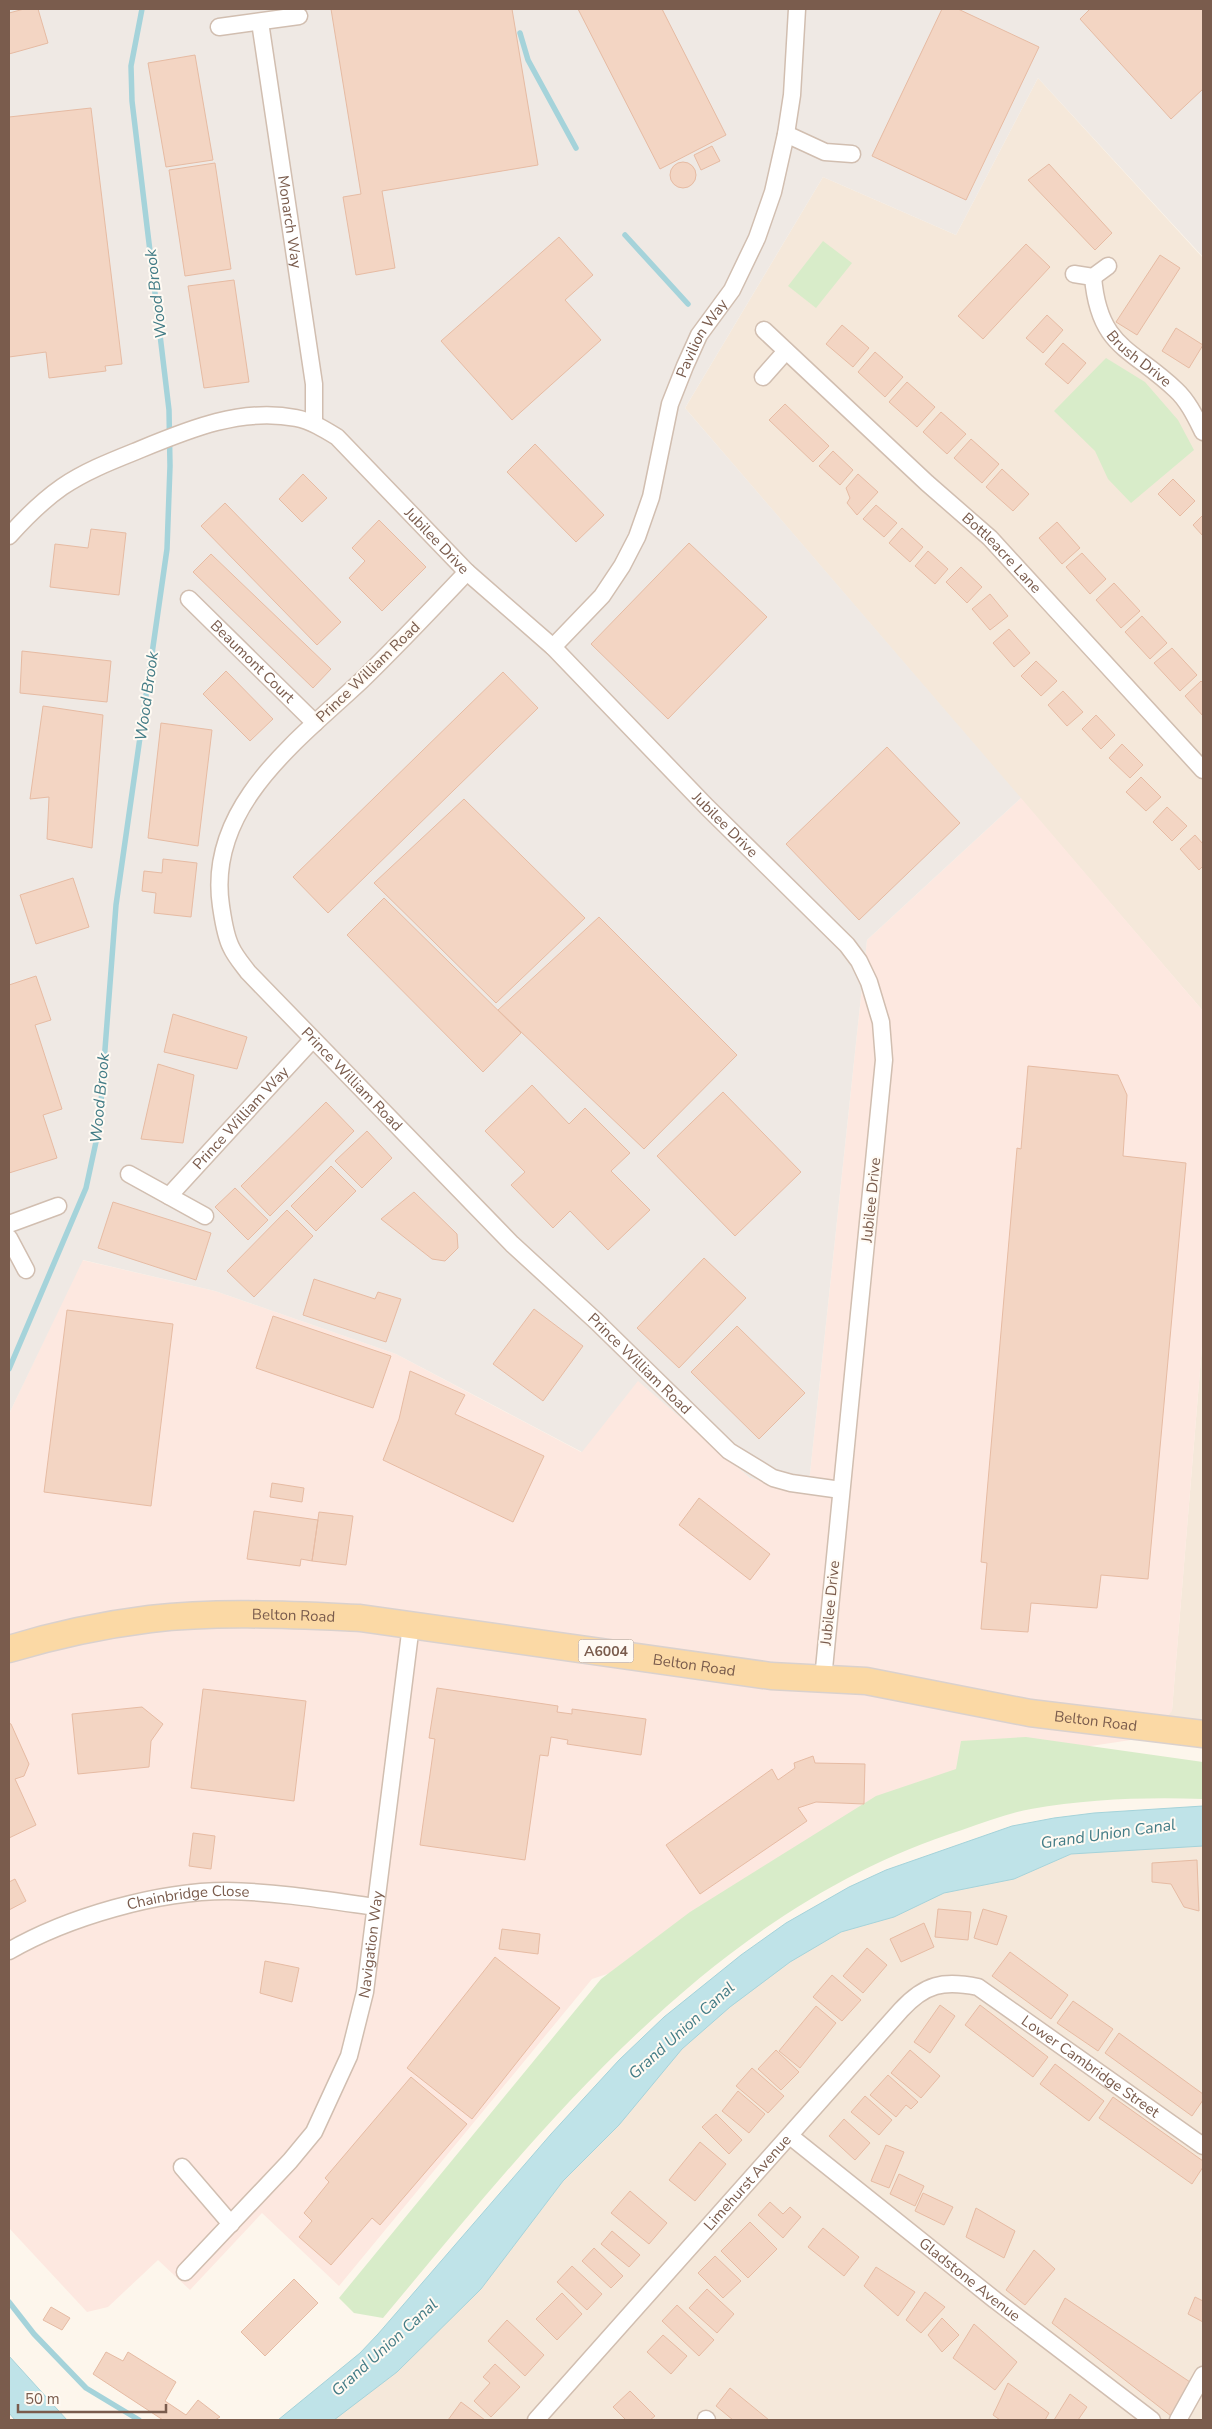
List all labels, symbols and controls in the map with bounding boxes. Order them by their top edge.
street label: Monarch Way [273,174,307,270]
water label: Wood Brook [139,247,172,340]
street label: Pavilion Way [671,295,732,381]
street label: Brush Drive [1102,326,1176,391]
street label: Jubilee Drive [399,502,474,578]
street label: Bottleacre Lane [958,508,1046,598]
street label: Beaumont Court [206,615,299,708]
street label: Prince William Road [312,617,424,727]
water label: Wood Brook [130,649,164,742]
street label: Jubilee Drive [687,787,762,862]
street label: Prince William Road [297,1023,407,1135]
water label: Wood Brook [85,1051,115,1144]
street label: Prince William Way [188,1062,293,1174]
street label: Jubilee Drive [856,1157,885,1244]
street label: Prince William Road [584,1308,696,1419]
street label: Jubilee Drive [815,1560,844,1647]
street label: Belton Road [252,1604,336,1627]
road number: A6004 [578,1640,634,1662]
street label: Belton Road [652,1649,737,1681]
street label: Belton Road [1053,1706,1138,1736]
water label: Grand Union Canal [1039,1814,1177,1854]
street label: Chainbridge Close [125,1881,250,1915]
street label: Navigation Way [354,1889,388,2000]
water label: Grand Union Canal [624,1977,740,2084]
street label: Lower Cambridge Street [1017,2011,1164,2123]
street label: Limehurst Avenue [699,2130,796,2235]
street label: Gladstone Avenue [915,2233,1025,2326]
water label: Grand Union Canal [327,2294,443,2401]
scale bar [18,2382,165,2414]
text: 50 m [25,2389,60,2409]

